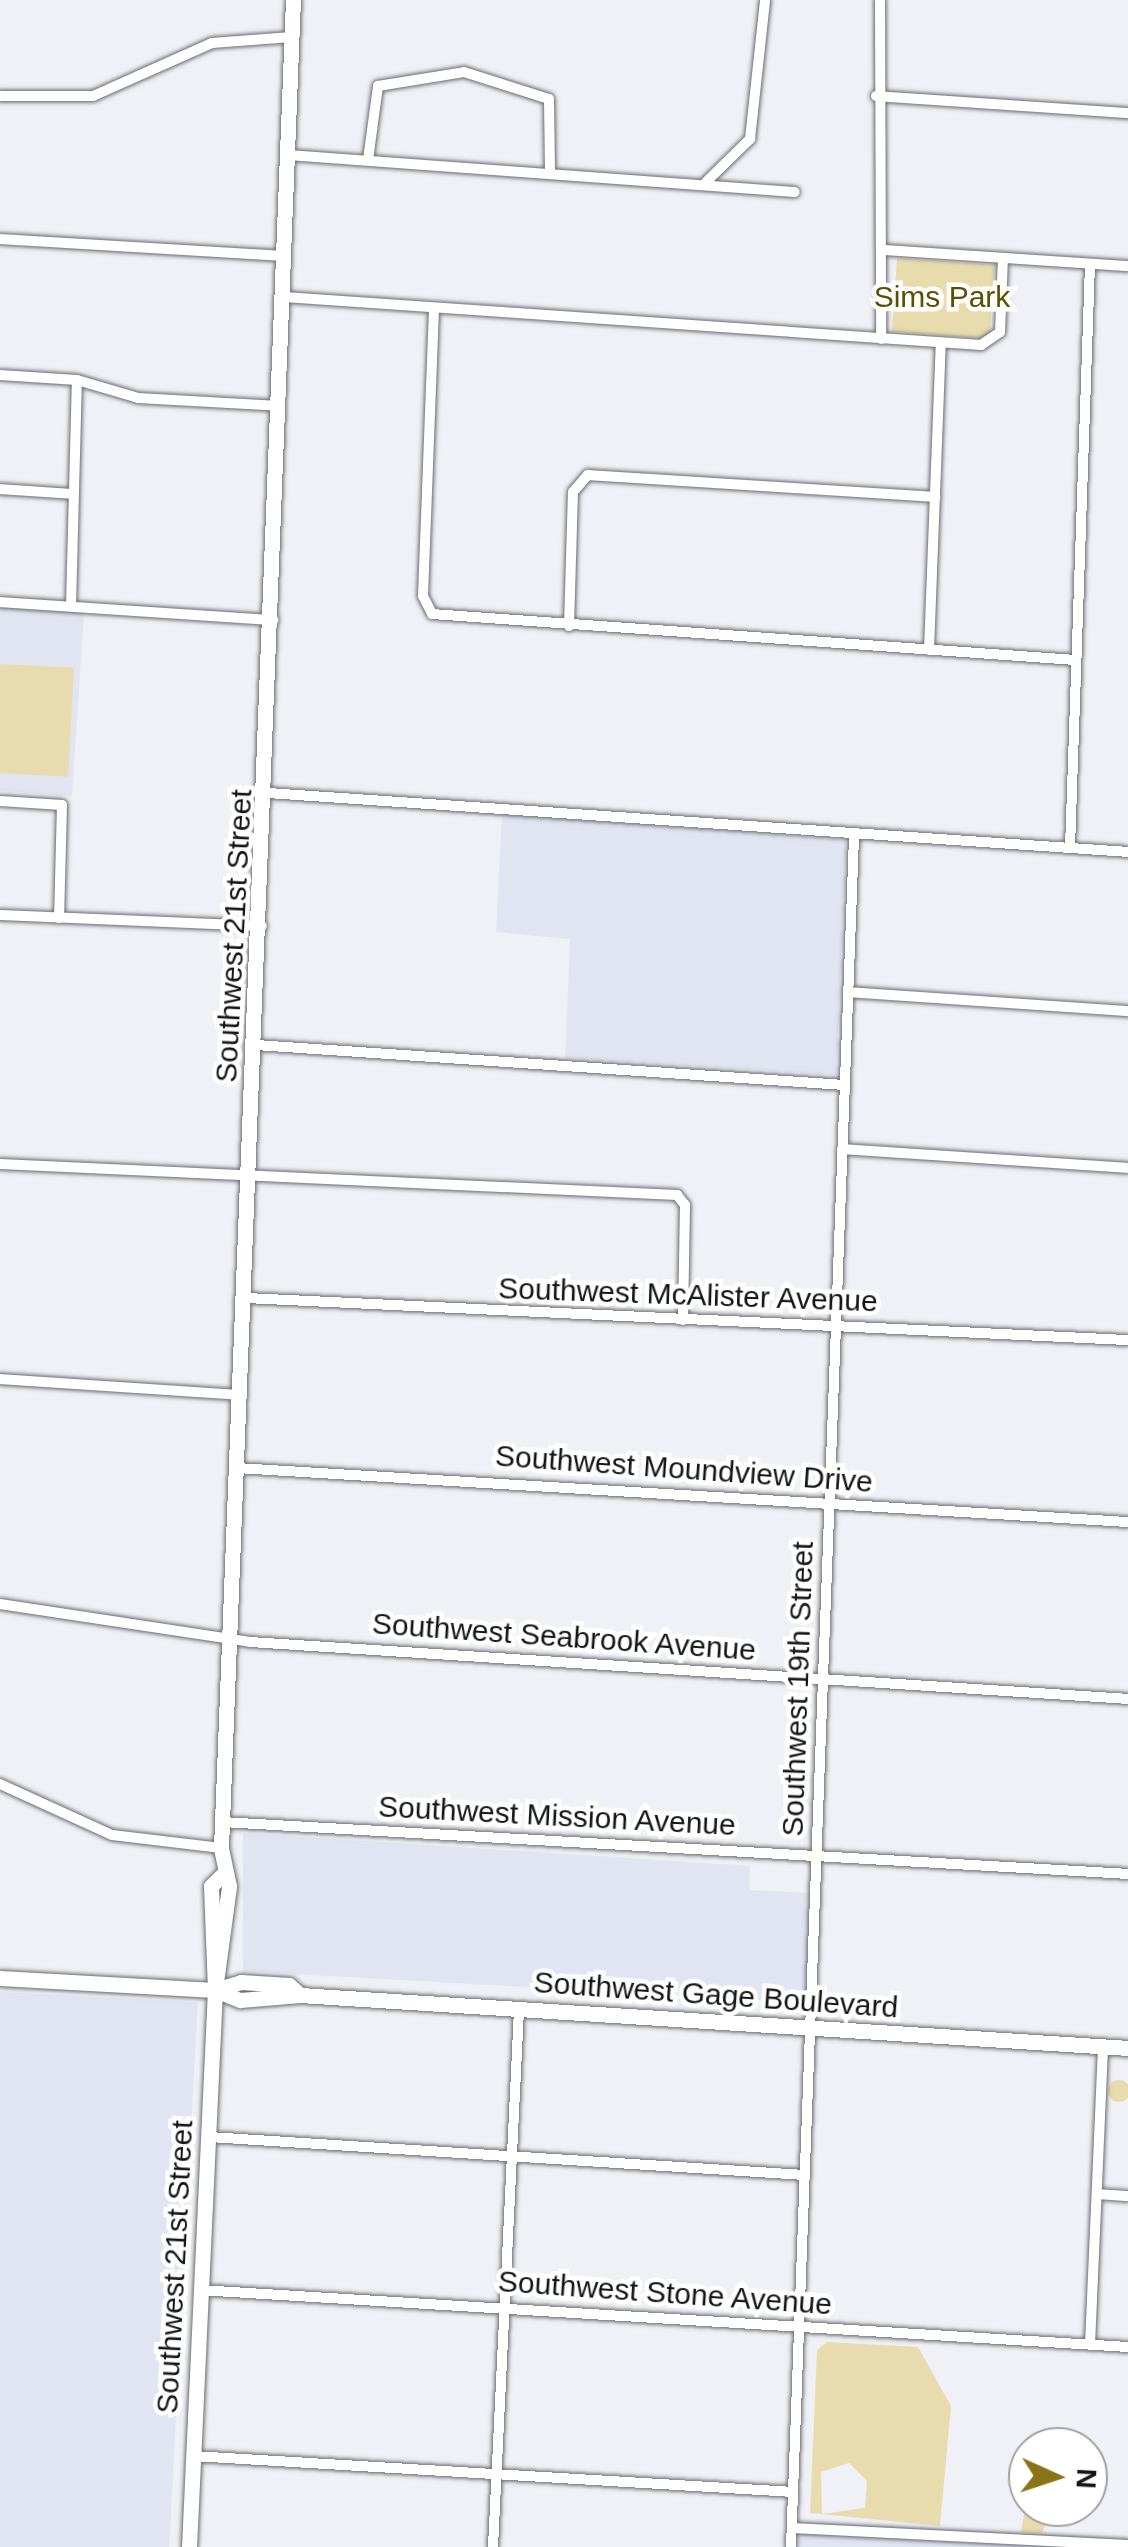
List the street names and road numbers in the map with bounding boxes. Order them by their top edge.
street label: Southwest 21st Street [208,789,260,1083]
street label: Southwest McAlister Avenue [497,1270,879,1320]
street label: Southwest Moundview Drive [494,1438,874,1500]
street label: Southwest 19th Street [775,1541,821,1837]
street label: Southwest Seabrook Avenue [370,1606,758,1668]
street label: Southwest Mission Avenue [376,1789,738,1843]
street label: Southwest Gage Boulevard [533,1964,899,2026]
street label: Southwest 21st Street [149,2120,201,2414]
street label: Southwest Stone Avenue [496,2263,834,2323]

